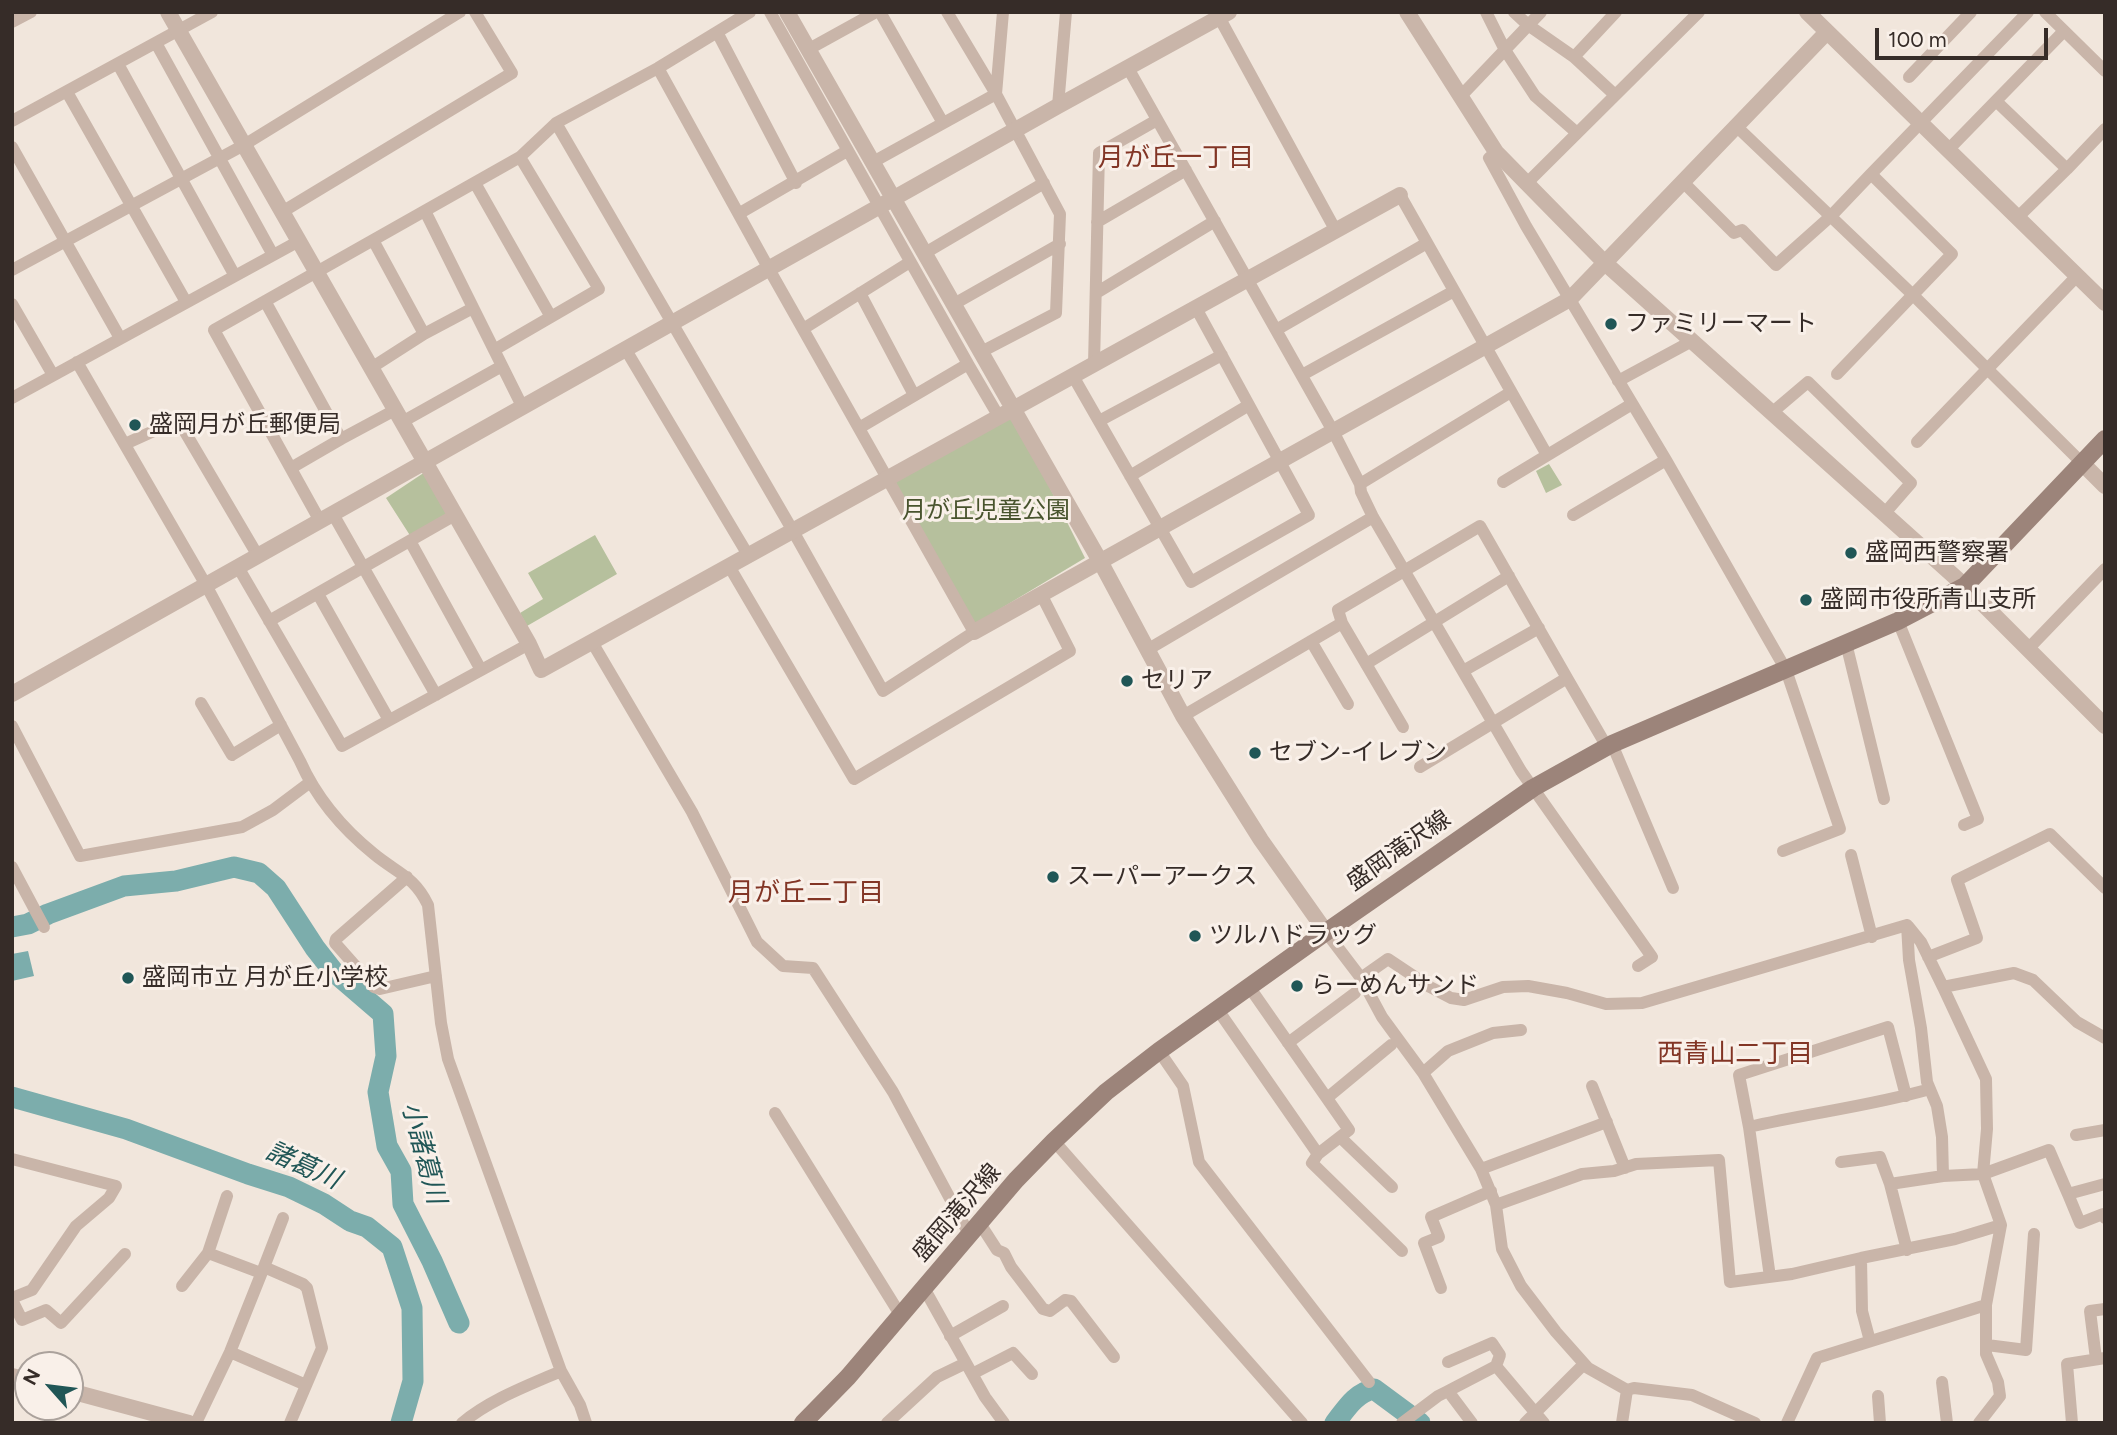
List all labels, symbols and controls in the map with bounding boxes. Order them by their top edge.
scale bar [1879,14,2052,58]
text: 100 m [1888,27,1947,52]
district label: 月が丘一丁目 [1098,142,1254,174]
place label: ファミリーマート [1625,310,1817,338]
marker: ファミリーマート [1603,316,1619,332]
place label: 盛岡月が丘郵便局 [149,411,341,439]
marker: 盛岡月が丘郵便局 [127,417,143,433]
park label: 月が丘児童公園 [902,497,1070,525]
place label: 盛岡西警察署 [1865,539,2009,567]
marker: 盛岡西警察署 [1843,545,1859,561]
place label: 盛岡市役所青山支所 [1820,586,2036,614]
marker: 盛岡市役所青山支所 [1798,592,1814,608]
place label: セリア [1141,667,1213,695]
marker: セリア [1119,673,1135,689]
place label: セブン-イレブン [1269,739,1447,767]
marker: セブン-イレブン [1247,745,1263,761]
street label: 盛岡滝沢線 [1342,805,1456,897]
place label: スーパーアークス [1067,863,1258,891]
marker: スーパーアークス [1045,869,1061,885]
district label: 月が丘二丁目 [728,877,884,909]
place label: ツルハドラッグ [1209,922,1377,950]
marker: ツルハドラッグ [1187,928,1203,944]
place label: 盛岡市立 月が丘小学校 [142,964,388,992]
marker: 盛岡市立 月が丘小学校 [120,970,136,986]
place label: らーめんサンド [1311,972,1479,1000]
marker: らーめんサンド [1289,978,1305,994]
district label: 西青山二丁目 [1657,1038,1813,1070]
water label: 小諸葛川 [394,1099,452,1207]
water label: 諸葛川 [261,1136,345,1196]
street label: 盛岡滝沢線 [907,1158,1007,1268]
north arrow [14,1351,84,1421]
text: N [18,1365,45,1389]

